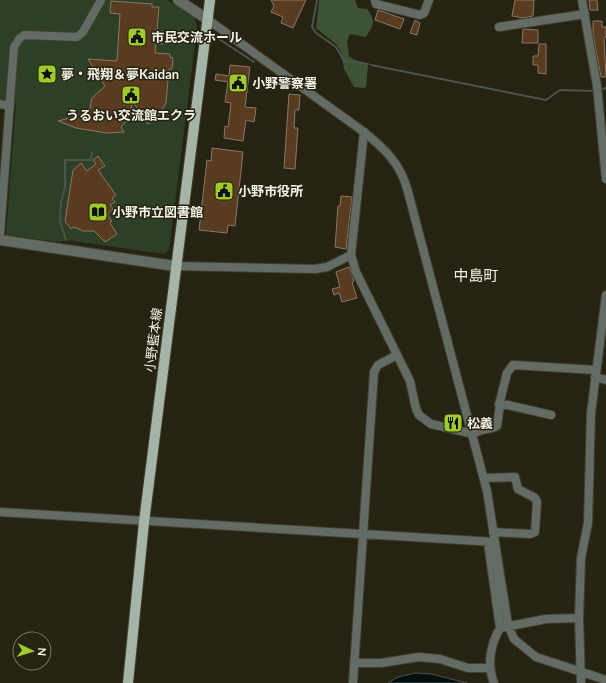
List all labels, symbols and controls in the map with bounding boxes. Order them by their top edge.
public building icon: 市民交流ホール [126,26,148,48]
place label: 市民交流ホール [151,29,242,45]
place icon: 夢・飛翔＆夢Kaidan [36,63,58,85]
place label: 夢・飛翔＆夢Kaidan [61,66,179,82]
public building icon: 小野警察署 [227,72,249,94]
place label: 小野警察署 [252,75,317,91]
public building icon: うるおい交流館エクラ [120,84,142,106]
place label: うるおい交流館エクラ [66,107,196,123]
public building icon: 小野市役所 [213,180,235,202]
place label: 小野市役所 [238,183,303,199]
library icon: 小野市立図書館 [87,201,109,223]
place label: 小野市立図書館 [112,204,203,220]
district label: 中島町 [453,266,499,284]
street label: 小野藍本線 [141,307,165,373]
restaurant icon: 松義 [442,412,464,434]
place label: 松義 [467,415,493,431]
north arrow [12,631,52,671]
text: N [36,647,49,656]

